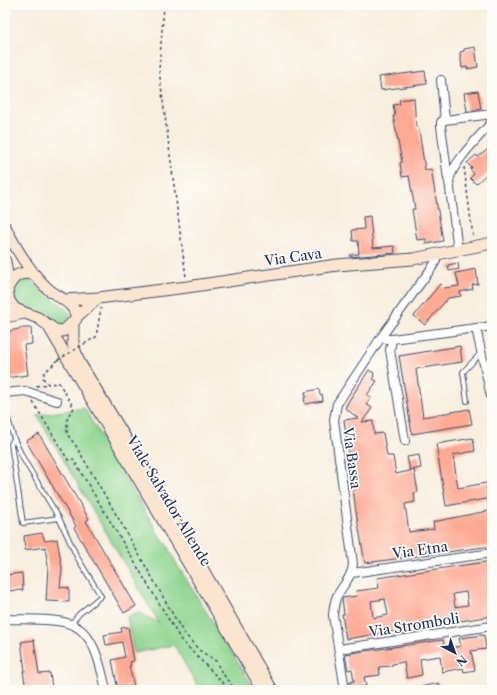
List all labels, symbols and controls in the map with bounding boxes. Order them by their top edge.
street label: Via Cava [262,244,323,270]
street label: Via Bassa [339,425,365,491]
street label: Viale Salvador Allende [122,432,215,570]
street label: Via Etna [390,537,450,563]
street label: Via Stromboli [366,609,461,641]
north arrow [435,633,475,673]
text: N [453,652,470,669]

